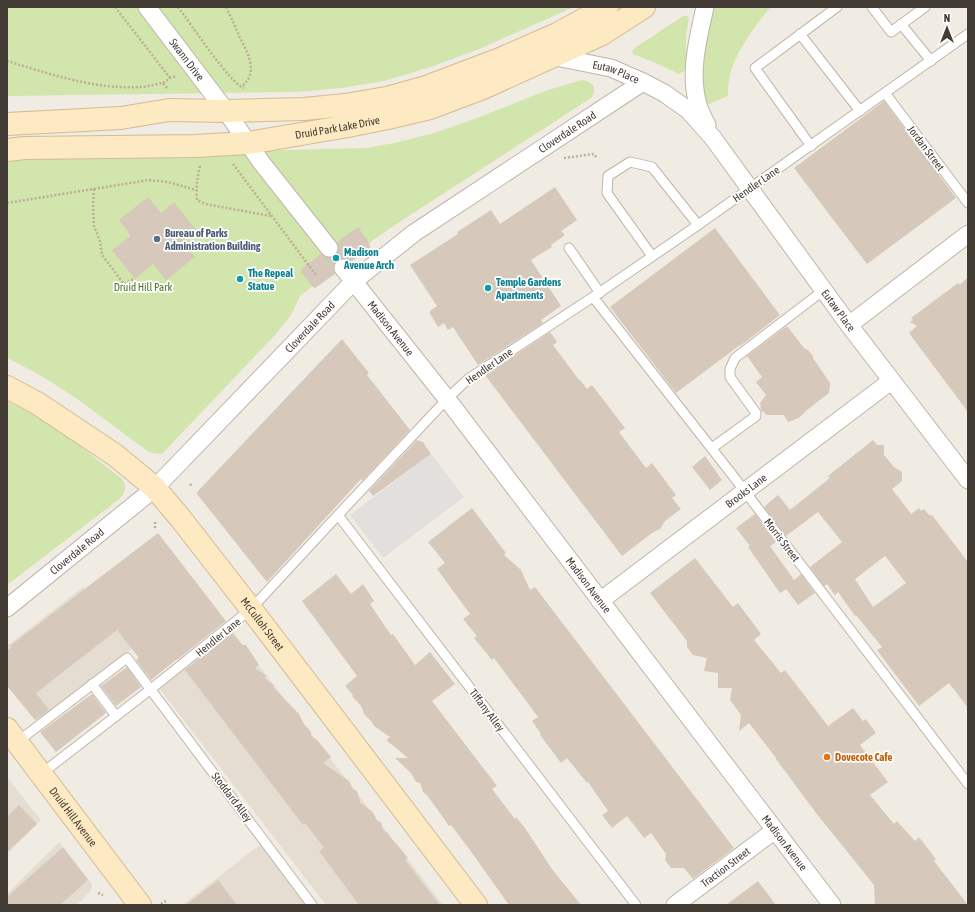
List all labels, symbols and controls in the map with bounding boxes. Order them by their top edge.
north arrow [927,8,967,48]
text: N [944,12,950,24]
street label: Swann Drive [167,36,207,83]
street label: Eutaw Place [592,58,641,86]
street label: Cloverdale Road [536,109,598,155]
street label: Druid Park Lake Drive [294,114,381,141]
street label: Jordan Street [905,123,947,173]
street label: Hendler Lane [730,164,782,204]
place label: Bureau of Parks Administration Building [164,227,261,252]
marker: Bureau of Parks Administration Building [152,234,162,244]
place label: Madison Avenue Arch [343,246,394,271]
marker: Madison Avenue Arch [331,253,341,263]
place label: The Repeal Statue [248,267,294,292]
marker: The Repeal Statue [235,274,245,284]
place label: Temple Gardens Apartments [495,276,561,301]
park label: Druid Hill Park [114,281,172,293]
marker: Temple Gardens Apartments [483,283,493,293]
street label: Eutaw Place [819,287,858,334]
street label: Madison Avenue [365,298,416,358]
street label: Cloverdale Road [283,299,337,355]
street label: Hendler Lane [463,346,515,386]
street label: Brooks Lane [723,471,769,510]
street label: Morris Street [762,516,802,564]
street label: Cloverdale Road [47,526,106,577]
street label: Madison Avenue [564,555,613,615]
street label: McCulloh Street [238,595,286,653]
street label: Hendler Lane [193,615,243,659]
street label: Tiffany Alley [467,686,507,734]
place label: Dovecote Cafe [835,751,892,763]
marker: Dovecote Cafe [822,752,832,762]
street label: Stoddard Alley [209,770,255,824]
street label: Druid Hill Avenue [47,785,99,849]
street label: Madison Avenue [760,813,810,873]
street label: Traction Street [698,845,752,889]

